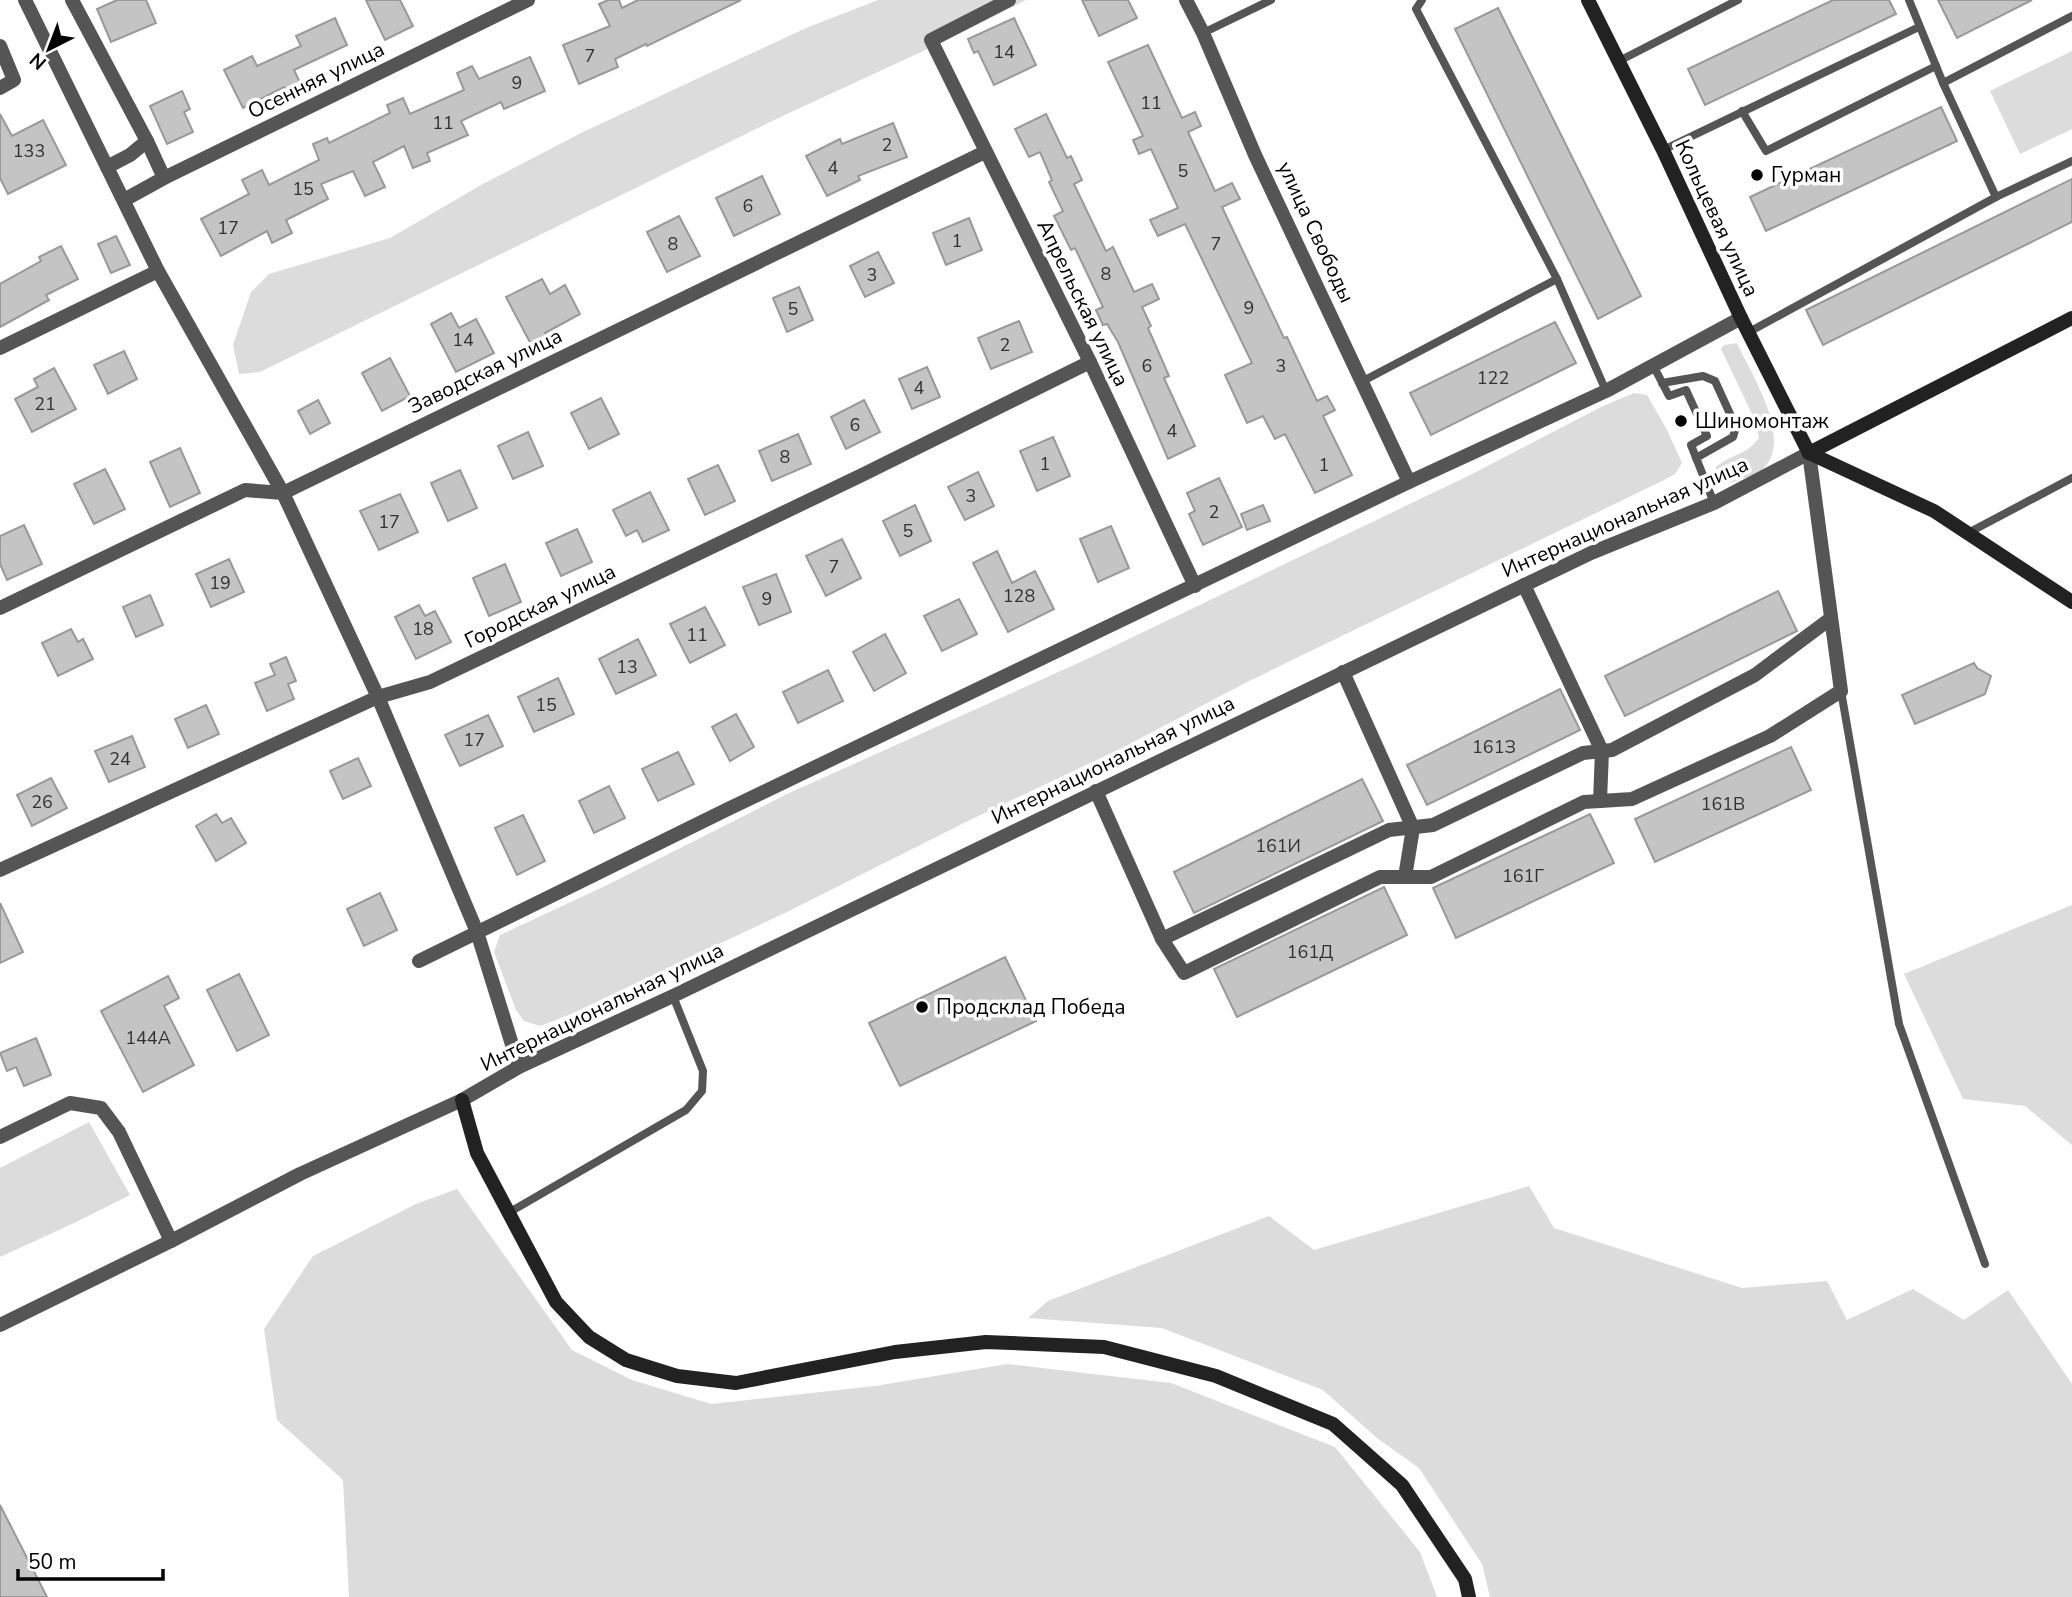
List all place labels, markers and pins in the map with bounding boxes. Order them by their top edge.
place label: Гурман [1771,161,1841,189]
marker: Гурман [1749,167,1765,183]
place label: Шиномонтаж [1695,407,1829,435]
marker: Шиномонтаж [1673,413,1689,429]
place label: Продсклад Победа [936,993,1126,1021]
marker: Продсклад Победа [914,999,930,1015]

